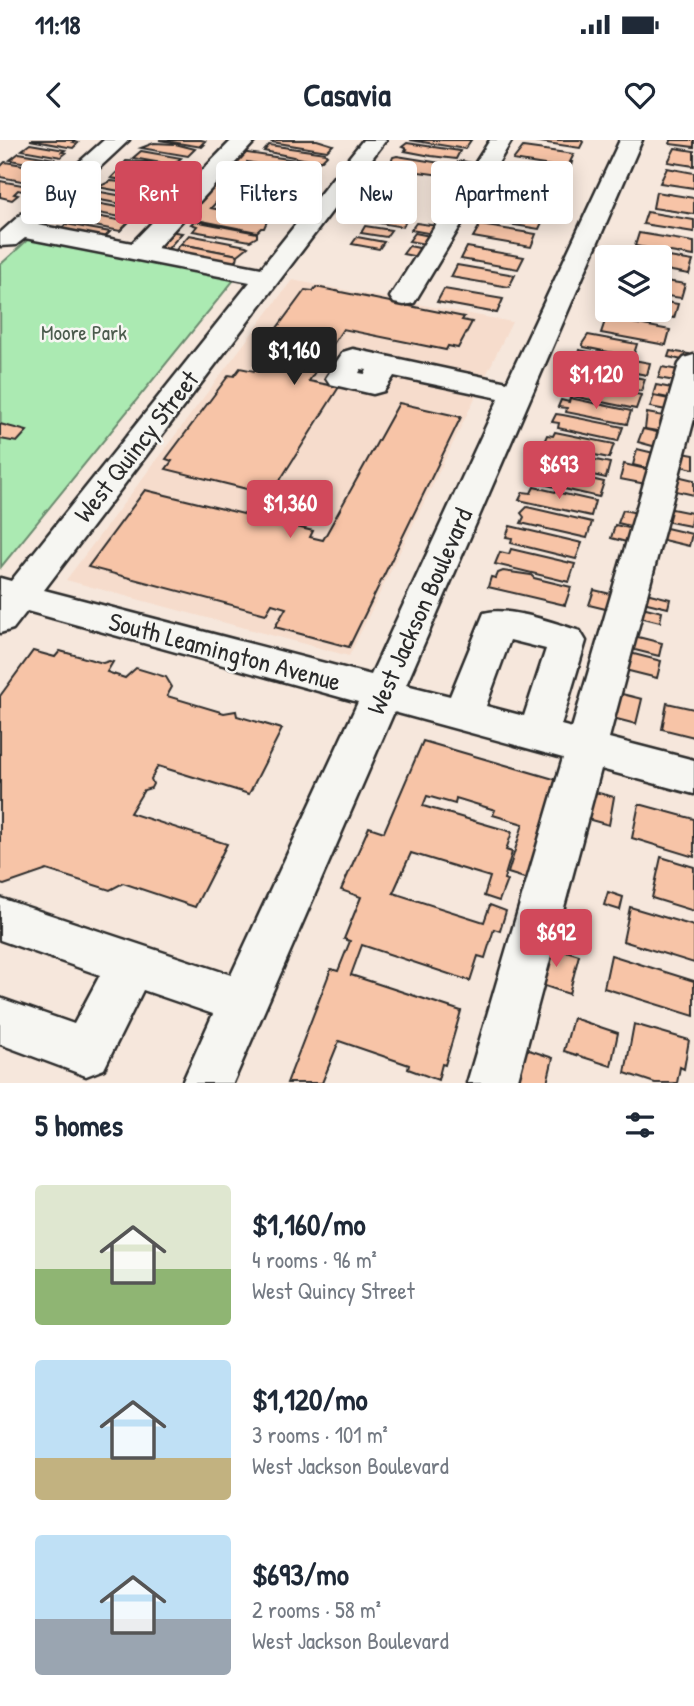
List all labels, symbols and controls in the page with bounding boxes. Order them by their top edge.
text: 11:18 [35,7,81,42]
text: Casavia [303,73,391,116]
icon: back [35,76,73,114]
icon: heart [621,76,659,114]
chip: Buy [21,161,101,224]
chip: Rent [115,161,202,224]
chip: Filters [216,161,322,224]
chip: New [336,161,417,224]
chip: Apartment [431,161,573,224]
map controls [595,245,672,322]
button: layers [595,245,672,322]
park label: Moore Park [41,318,127,347]
pin: $1,160 [237,328,351,387]
text: $1,160 [268,334,320,365]
pin: $1,120 [539,352,653,411]
text: $1,120 [569,358,623,389]
street label: West Quincy Street [66,362,207,529]
pin: $693 [518,442,600,501]
text: $693 [539,448,579,479]
pin: $1,360 [233,480,347,540]
text: $1,360 [263,487,317,518]
street label: West Jackson Boulevard [358,502,480,720]
street label: South Leamington Avenue [105,603,345,699]
pin: $692 [515,910,597,969]
text: $692 [536,916,576,947]
text: 5 homes [35,1105,123,1145]
icon: filters [621,1106,659,1144]
text: $1,160/mo [252,1204,366,1244]
icon: home [91,1213,175,1297]
text: 4 rooms · 96 m² [252,1244,377,1275]
text: West Quincy Street [252,1275,415,1306]
text: $1,120/mo [252,1379,368,1419]
icon: home [91,1388,175,1472]
text: 3 rooms · 101 m² [252,1419,388,1450]
text: West Jackson Boulevard [252,1450,449,1481]
text: $693/mo [252,1554,349,1594]
icon: home [91,1563,175,1647]
text: 2 rooms · 58 m² [252,1594,381,1625]
text: West Jackson Boulevard [252,1625,449,1656]

